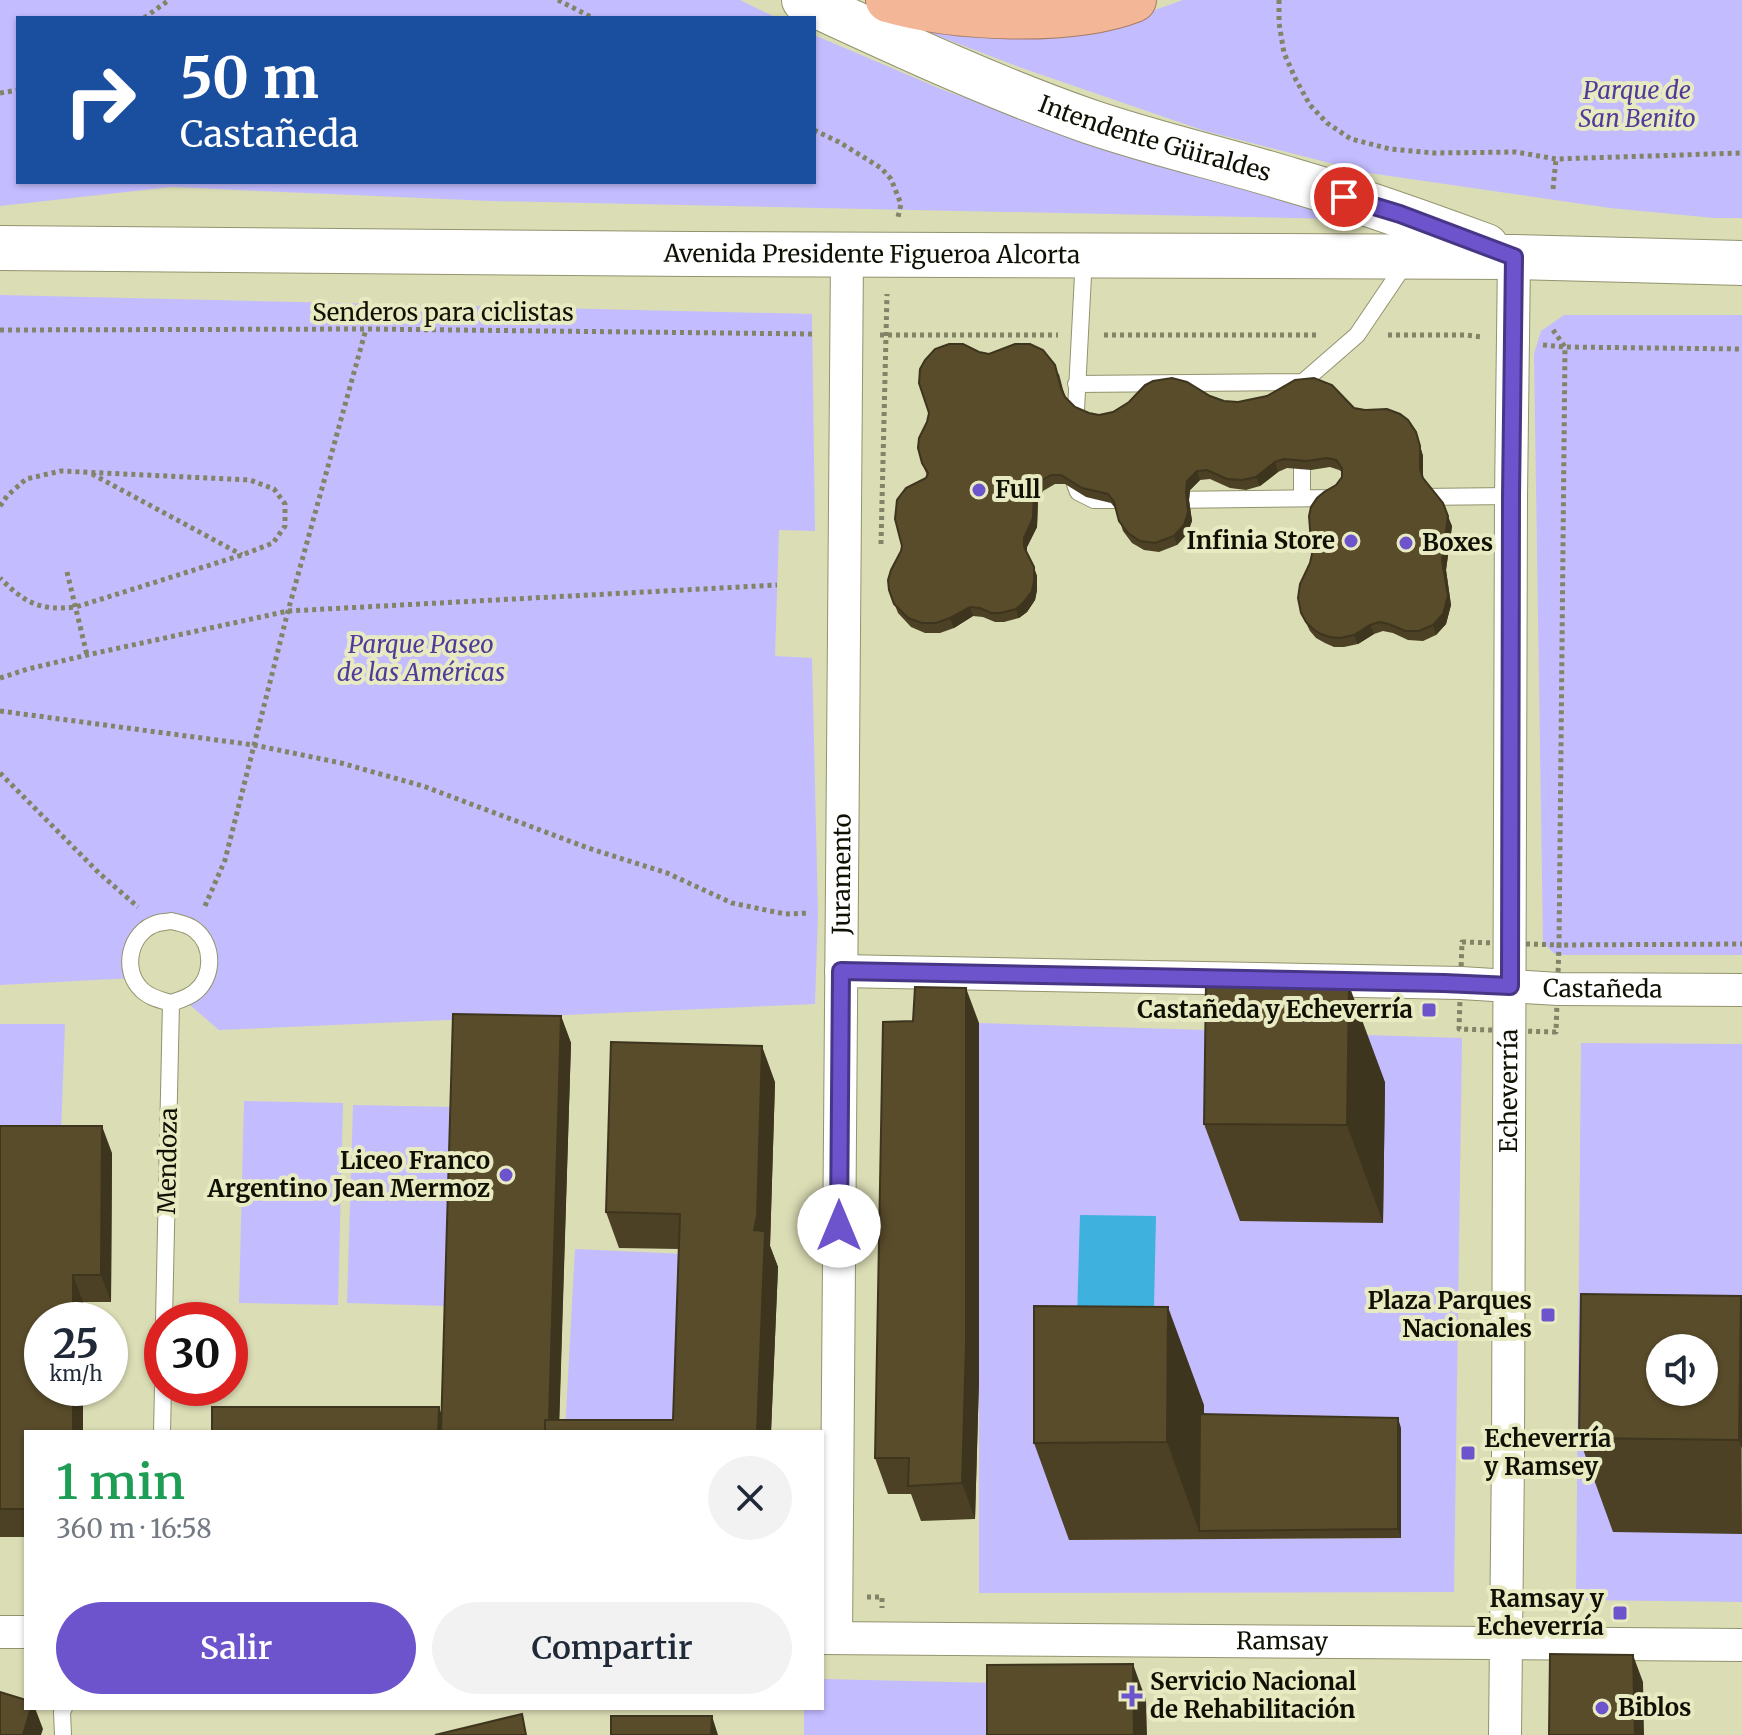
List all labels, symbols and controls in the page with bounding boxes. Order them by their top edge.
text: 50 m [180,43,319,113]
icon: right [48,48,152,152]
park label: Parque de San Benito [1578,75,1696,134]
street label: Intendente Güiraldes [1034,88,1275,188]
text: Castañeda [180,112,359,157]
pin [1310,163,1378,231]
icon: arrive [1322,175,1366,219]
street label: Avenida Presidente Figueroa Alcorta [663,238,1080,270]
street label: Senderos para ciclistas [312,297,574,328]
place label: Full [995,474,1041,505]
marker: Full [970,481,988,499]
place label: Infinia Store [1187,525,1335,556]
place label: Boxes [1422,527,1493,558]
marker: Infinia Store [1342,532,1360,550]
marker: Boxes [1397,534,1415,552]
park label: Parque Paseo de las Américas [337,629,505,688]
street label: Juramento [826,813,858,936]
street label: Castañeda [1542,972,1663,1005]
place label: Castañeda y Echeverría [1137,994,1413,1025]
marker: Castañeda y Echeverría [1420,1001,1438,1019]
street label: Echeverría [1493,1029,1524,1153]
street label: Mendoza [151,1107,184,1215]
place label: Liceo Franco Argentino Jean Mermoz [207,1145,490,1204]
marker: Liceo Franco Argentino Jean Mermoz [497,1166,515,1184]
position arrow [797,1184,881,1268]
place label: Plaza Parques Nacionales [1368,1285,1532,1344]
speed limit sign: 30 [144,1302,248,1406]
marker: Plaza Parques Nacionales [1539,1306,1557,1324]
text: 25 [53,1319,99,1369]
map controls [1646,1334,1718,1406]
button: sound [1646,1334,1718,1406]
text: km/h [50,1361,102,1386]
place label: Echeverría y Ramsey [1484,1423,1611,1482]
marker: Echeverría y Ramsey [1459,1444,1477,1462]
text: 1 min [56,1452,185,1512]
button: close [708,1456,792,1540]
text: 360 m · 16:58 [56,1512,212,1545]
place label: Ramsay y Echeverría [1477,1583,1605,1642]
button: Salir [56,1602,416,1694]
button: Compartir [432,1602,792,1694]
marker: Ramsay y Echeverría [1611,1604,1629,1622]
street label: Ramsay [1236,1625,1328,1657]
place label: Servicio Nacional de Rehabilitación [1150,1666,1357,1725]
marker: Servicio Nacional de Rehabilitación [1121,1685,1143,1707]
place label: Biblos [1618,1692,1692,1723]
marker: Biblos [1593,1699,1611,1717]

